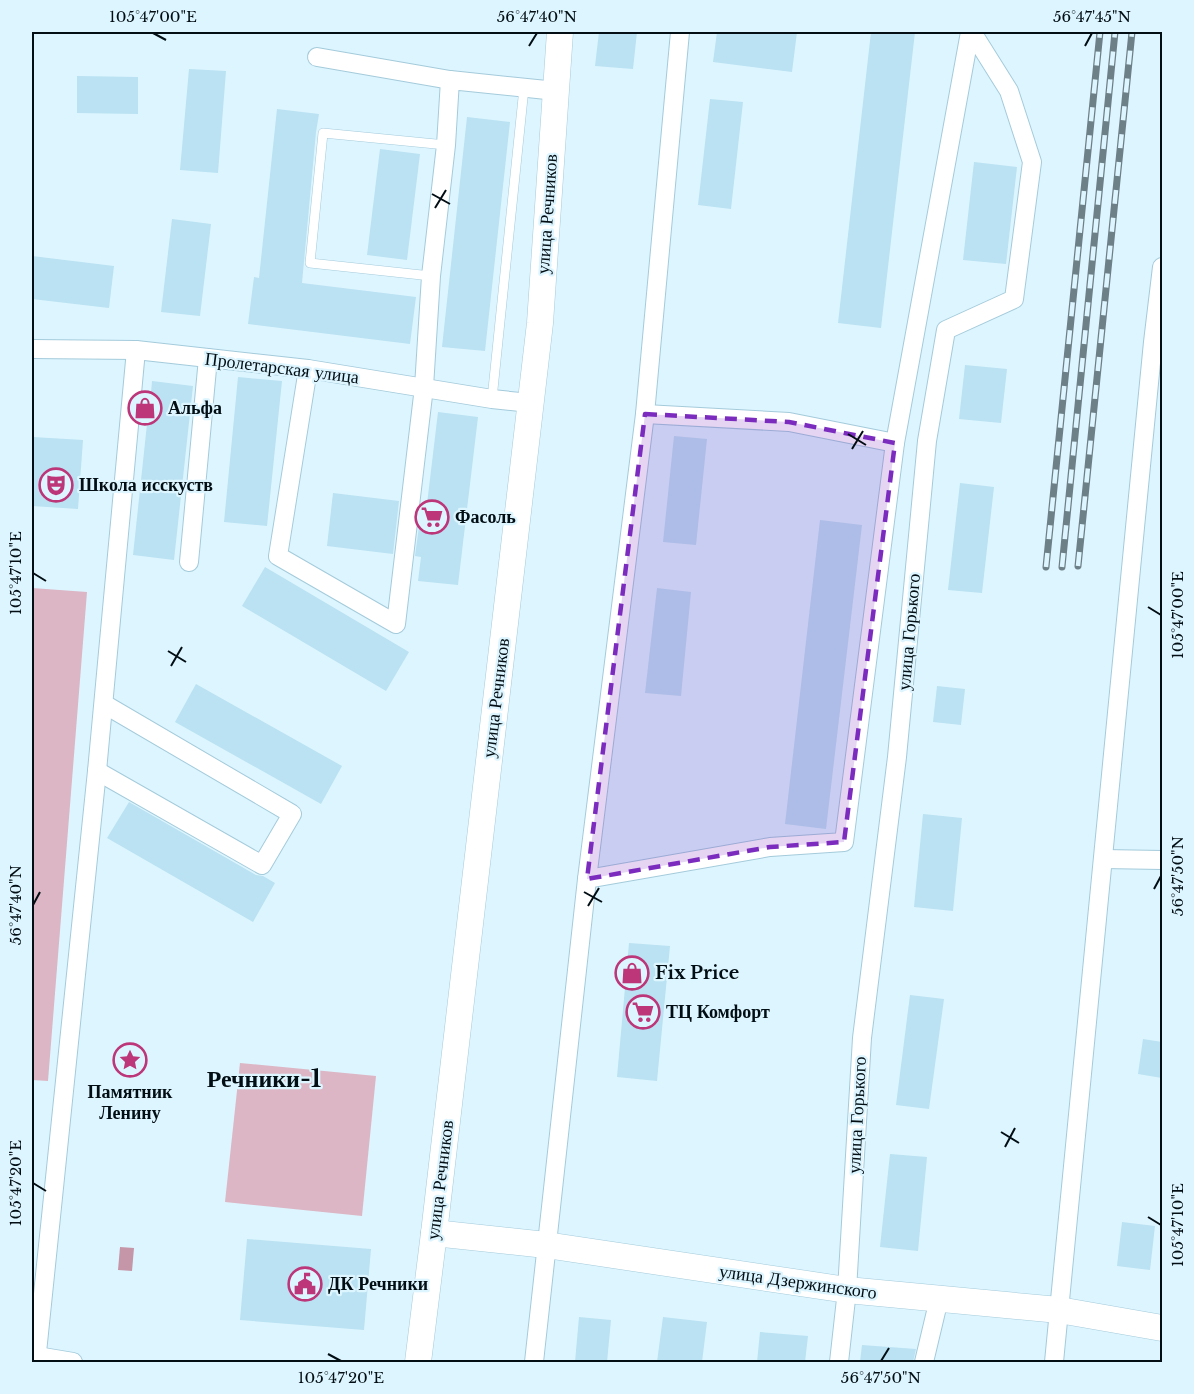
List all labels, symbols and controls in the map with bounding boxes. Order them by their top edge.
text: 105°47'00"E [109,7,197,26]
text: 56°47'40"N [497,7,577,26]
text: 56°47'45"N [1053,7,1131,26]
street label: улица Речников [532,153,562,275]
street label: Пролетарская улица [204,348,360,388]
shop icon: Альфа [127,390,163,426]
place label: Альфа [168,397,222,419]
theatre icon: Школа исскуств [38,467,74,503]
place label: Школа исскуств [79,474,213,496]
supermarket icon: Фасоль [414,499,450,535]
place label: Фасоль [455,506,516,528]
text: 105°47'10"E [6,531,25,615]
text: 105°47'00"E [1168,571,1187,659]
street label: улица Горького [893,573,925,691]
street label: улица Речников [478,637,514,759]
text: 56°47'50"N [1168,836,1187,916]
text: 56°47'40"N [6,865,25,945]
shop icon: Fix Price [614,955,650,991]
place label: Fix Price [655,962,739,984]
supermarket icon: ТЦ Комфорт [625,994,661,1030]
place label: ТЦ Комфорт [666,1001,770,1023]
place icon: Памятник Ленину [112,1042,148,1078]
street label: улица Горького [843,1056,871,1174]
district label: Речники-1 [207,1064,321,1093]
place label: Памятник Ленину [88,1081,173,1124]
street label: улица Речников [422,1119,458,1241]
text: 105°47'20"E [6,1140,25,1226]
text: 105°47'10"E [1168,1183,1187,1267]
street label: улица Дзержинского [718,1260,878,1304]
public building icon: ДК Речники [287,1266,323,1302]
place label: ДК Речники [328,1273,428,1295]
text: 105°47'20"E [298,1368,384,1387]
text: 56°47'50"N [841,1368,921,1387]

